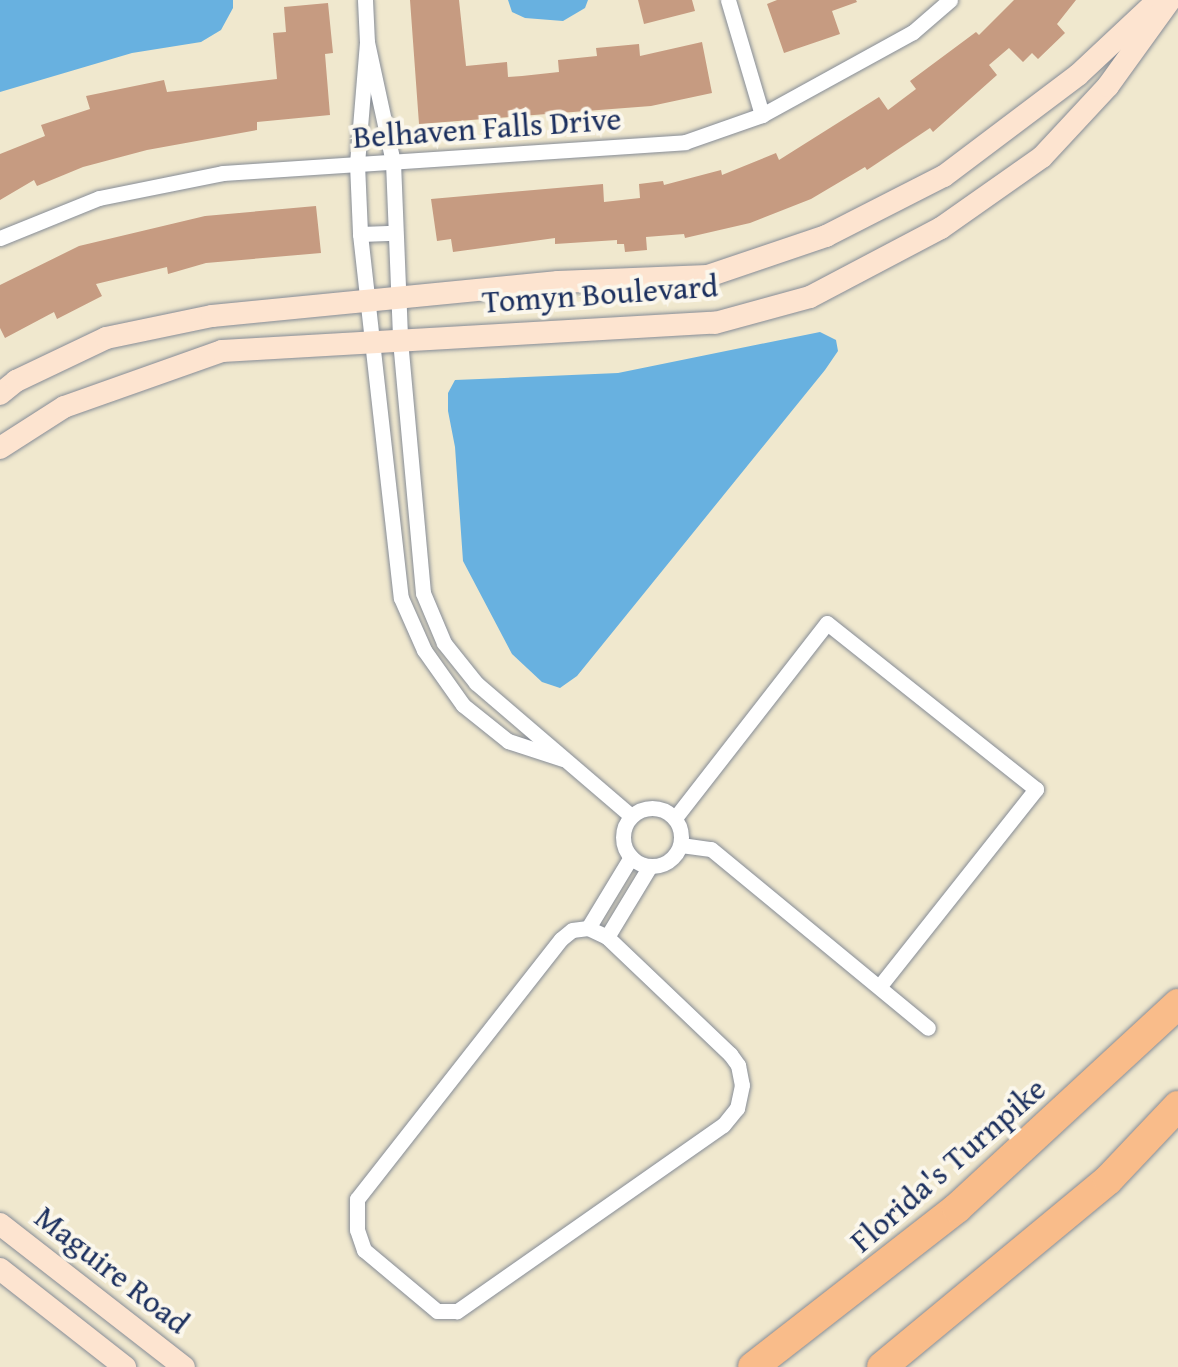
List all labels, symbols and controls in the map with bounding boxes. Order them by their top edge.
street label: Belhaven Falls Drive [352,99,622,157]
street label: Tomyn Boulevard [481,267,719,321]
street label: Florida's Turnpike [842,1070,1054,1260]
street label: Maguire Road [27,1198,197,1342]

